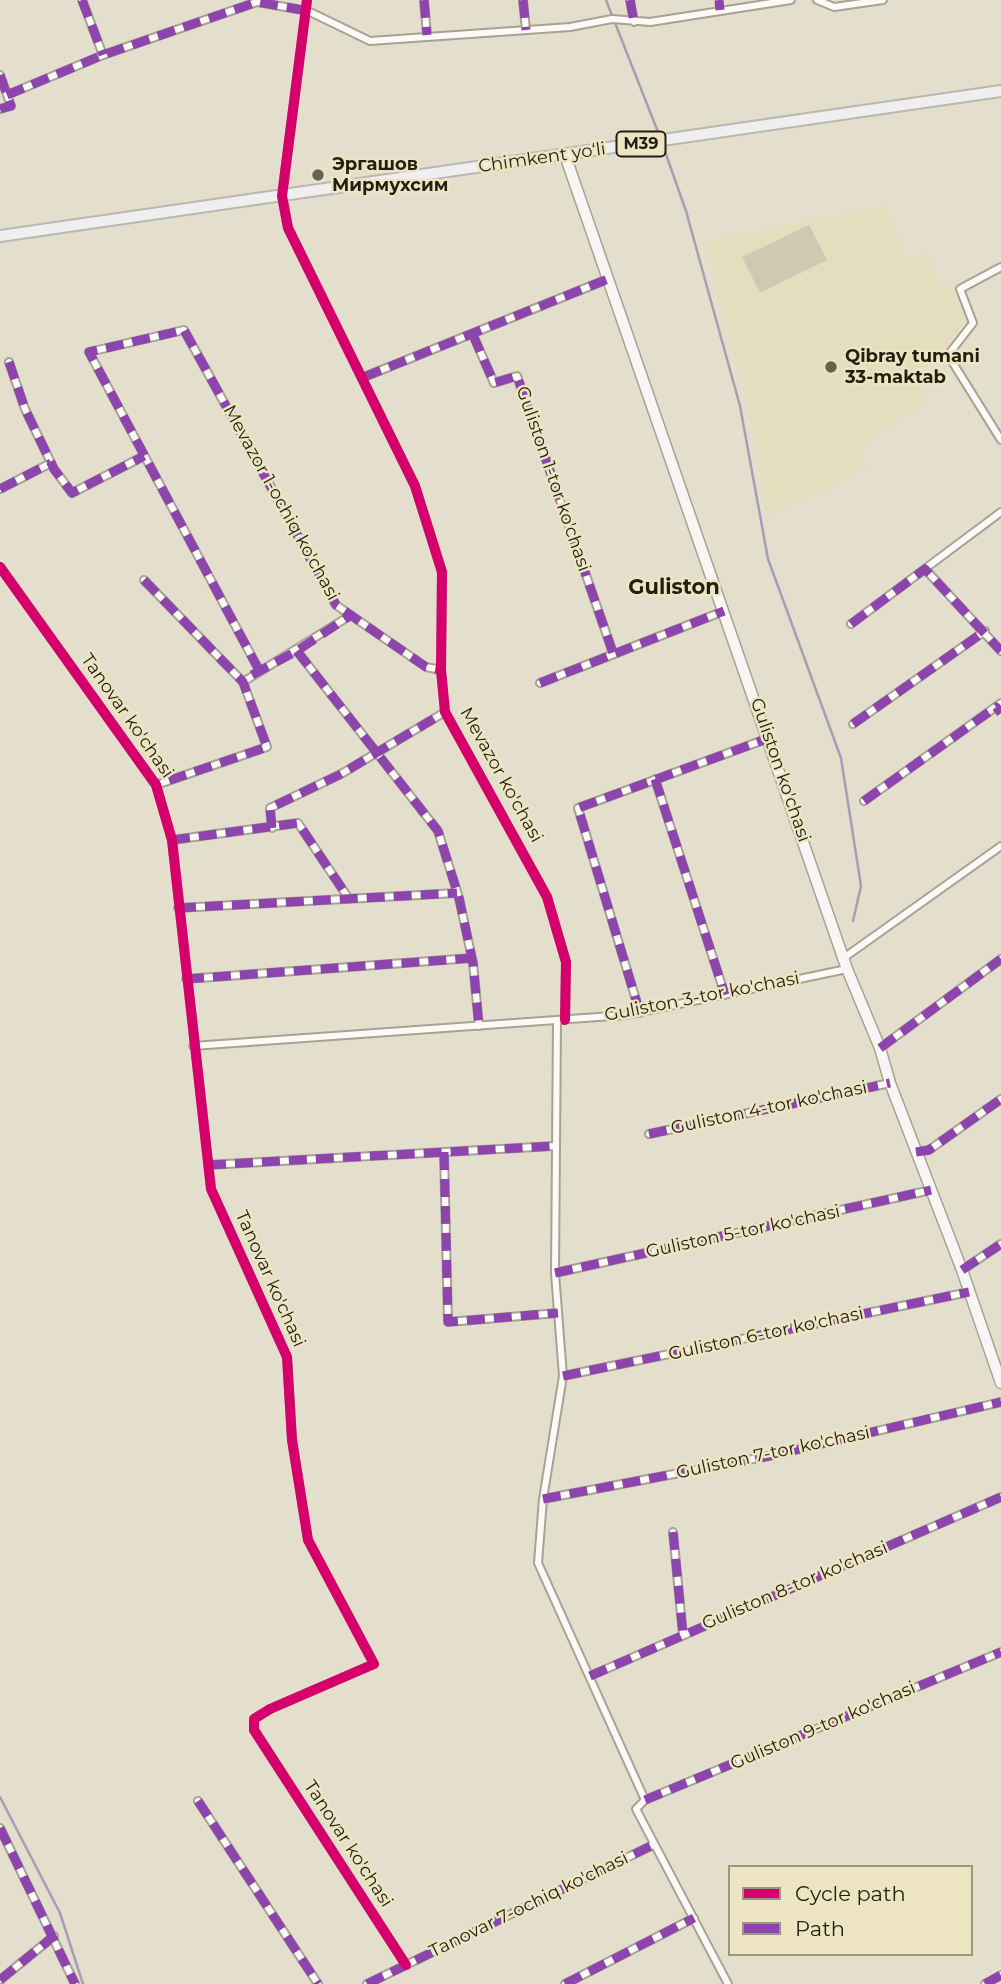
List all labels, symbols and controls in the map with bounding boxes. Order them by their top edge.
road number: M39 [616,132,666,156]
street label: Chimkent yo‘li [477,138,607,178]
place label: Эргашов Мирмухсим [332,154,448,196]
marker: Эргашов Мирмухсим [310,167,326,183]
place label: Qibray tumani 33-maktab [845,346,980,388]
marker: Qibray tumani 33-maktab [823,359,839,375]
street label: Guliston 1-tor ko'chasi [511,384,595,574]
street label: Mevazor 1-ochiq ko'chasi [218,402,344,604]
district label: Guliston [628,575,720,601]
street label: Tanovar ko'chasi [76,650,178,782]
street label: Guliston ko'chasi [745,695,815,845]
street label: Mevazor ko'chasi [455,704,547,846]
street label: Guliston 3-tor ko'chasi [603,967,801,1027]
street label: Guliston 4-tor ko'chasi [669,1077,869,1139]
street label: Guliston 5-tor ko'chasi [644,1201,842,1263]
street label: Tanovar ko'chasi [230,1208,310,1350]
street label: Guliston 6-tor ko'chasi [666,1303,866,1365]
street label: Guliston 7-tor ko'chasi [674,1422,872,1484]
street label: Guliston 8-tor ko'chasi [699,1537,891,1635]
street label: Guliston 9-tor ko'chasi [727,1677,919,1775]
street label: Tanovar ko'chasi [299,1777,397,1911]
street label: Tanovar 7-ochiq ko'chasi [426,1847,632,1963]
legend [728,1865,973,1956]
text: Cycle path [795,1881,906,1906]
text: Path [795,1916,845,1941]

